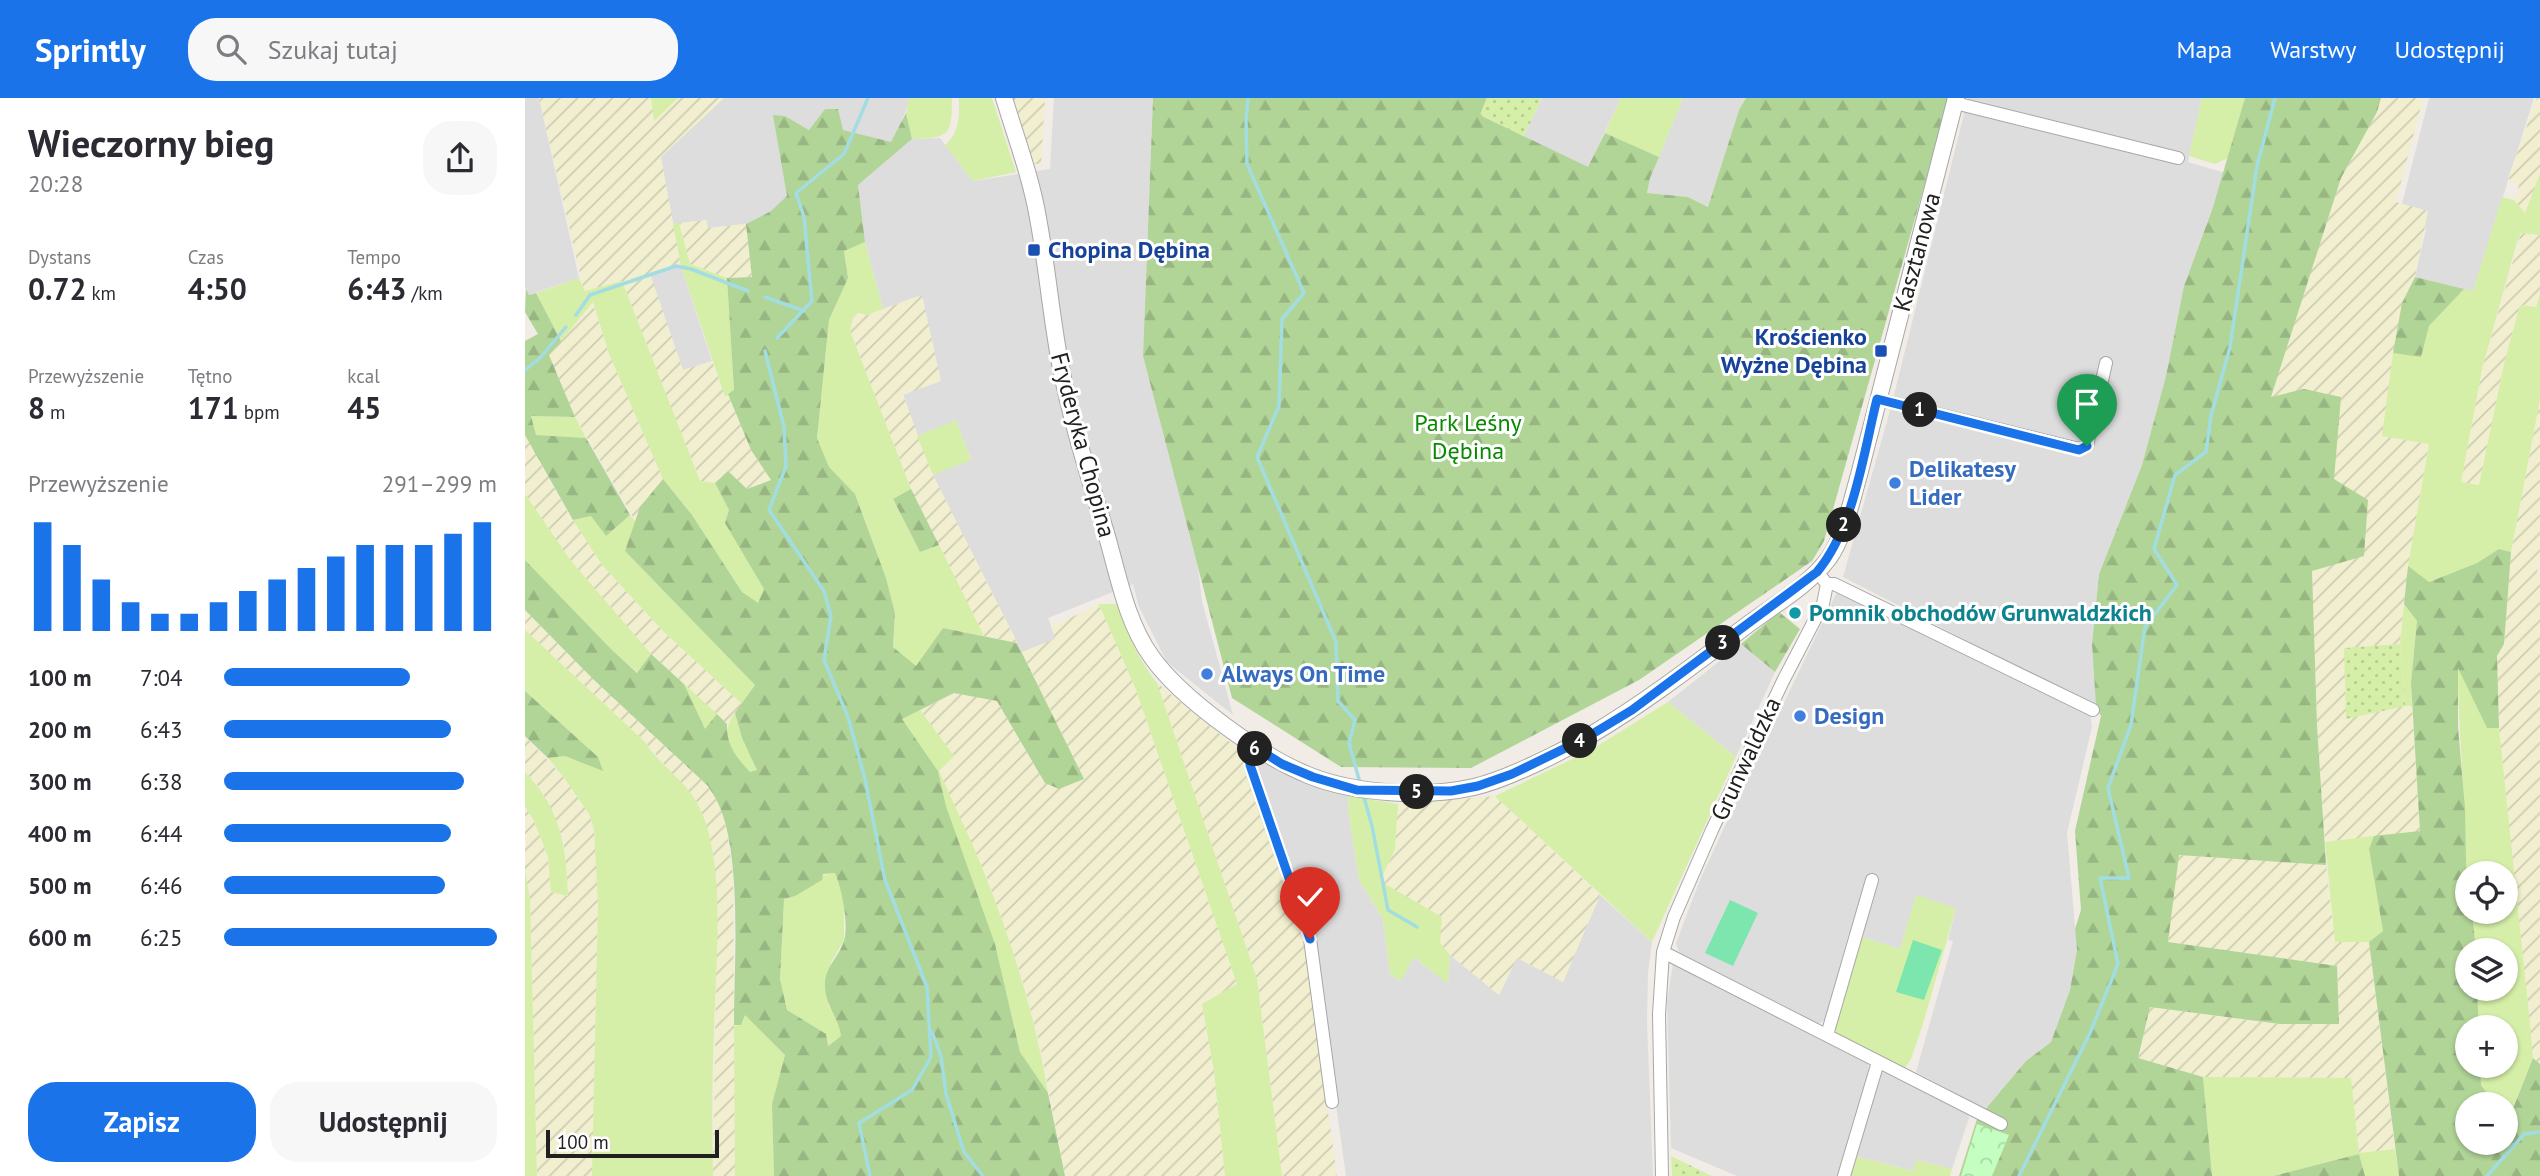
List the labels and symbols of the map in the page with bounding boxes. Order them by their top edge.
street label: Kasztanowa [1886,189,1947,315]
place label: Chopina Dębina [1048,234,1210,265]
marker: Chopina Dębina [1026,242,1042,258]
place label: Krościenko Wyżne Dębina [1721,321,1867,380]
marker: Krościenko Wyżne Dębina [1873,343,1889,359]
street label: Fryderyka Chopina [1044,349,1123,541]
pin [2057,374,2117,446]
pin: 1 [1903,392,1937,428]
park label: Park Leśny Dębina [1414,407,1522,466]
place label: Delikatesy Lider [1909,453,2016,512]
marker: Delikatesy Lider [1887,475,1903,491]
pin: 2 [1827,508,1861,542]
place label: Pomnik obchodów Grunwaldzkich [1809,597,2152,628]
marker: Pomnik obchodów Grunwaldzkich [1787,605,1803,621]
pin: 3 [1705,626,1741,660]
place label: Always On Time [1221,658,1385,689]
marker: Always On Time [1199,666,1215,682]
street label: Grunwaldzka [1703,692,1788,825]
place label: Design [1814,700,1884,731]
marker: Design [1792,708,1808,724]
pin: 4 [1563,724,1597,758]
pin: 6 [1237,732,1273,766]
pin: 5 [1399,774,1435,810]
pin [1280,867,1340,939]
scale bar [546,1127,719,1159]

